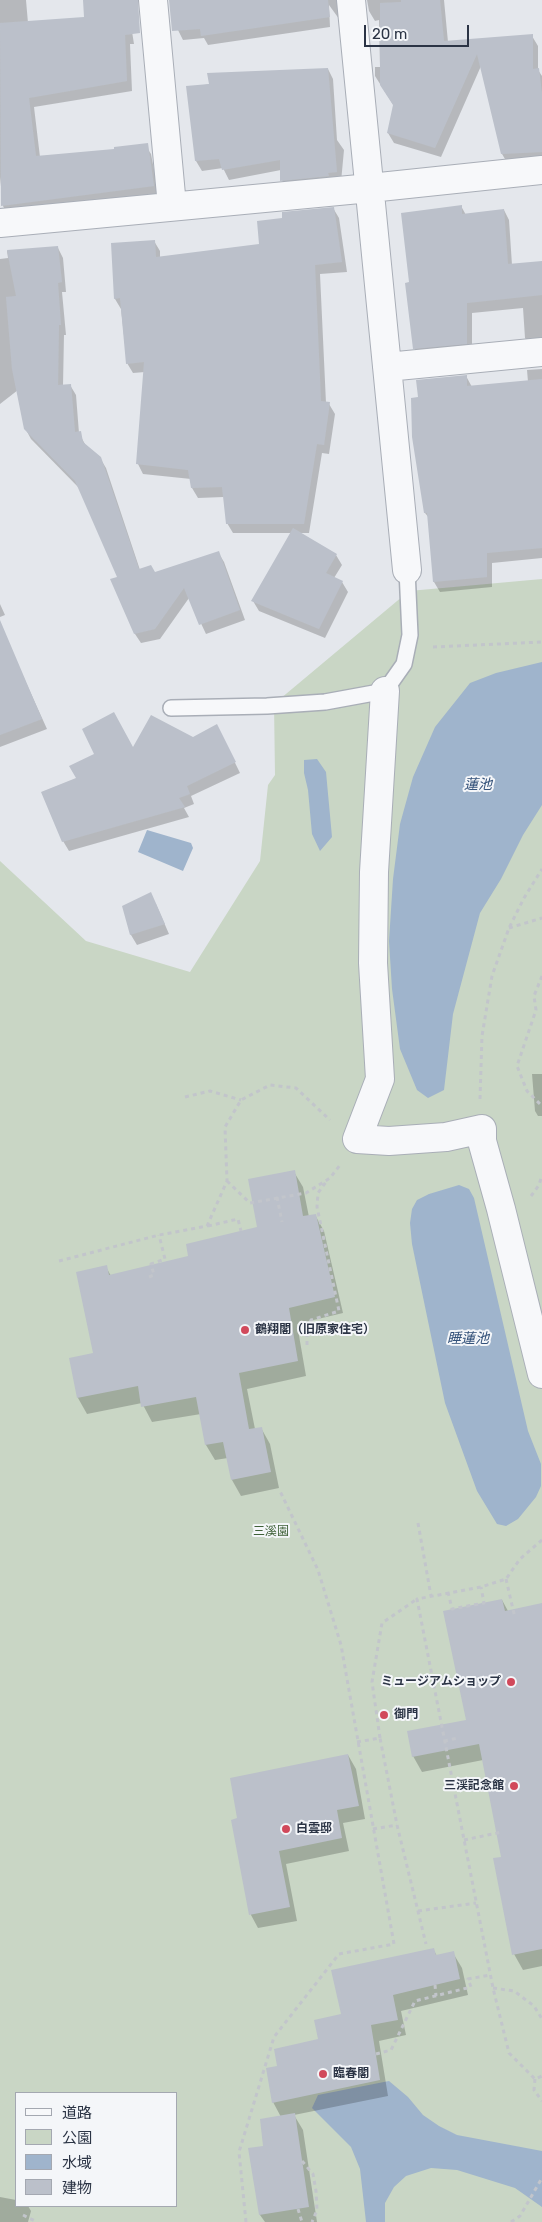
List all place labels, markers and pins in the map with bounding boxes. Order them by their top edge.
place label: 鶴翔閣（旧原家住宅） [255,1323,375,1337]
marker: 鶴翔閣（旧原家住宅） [239,1324,251,1336]
place label: ミュージアムショップ [381,1675,501,1689]
marker: ミュージアムショップ [505,1676,517,1688]
place label: 御門 [394,1708,418,1722]
marker: 御門 [378,1709,390,1721]
place label: 三渓記念館 [444,1779,504,1793]
marker: 三渓記念館 [508,1780,520,1792]
place label: 白雲邸 [296,1822,332,1836]
marker: 白雲邸 [280,1823,292,1835]
place label: 臨春閣 [333,2067,369,2081]
marker: 臨春閣 [317,2068,329,2080]

